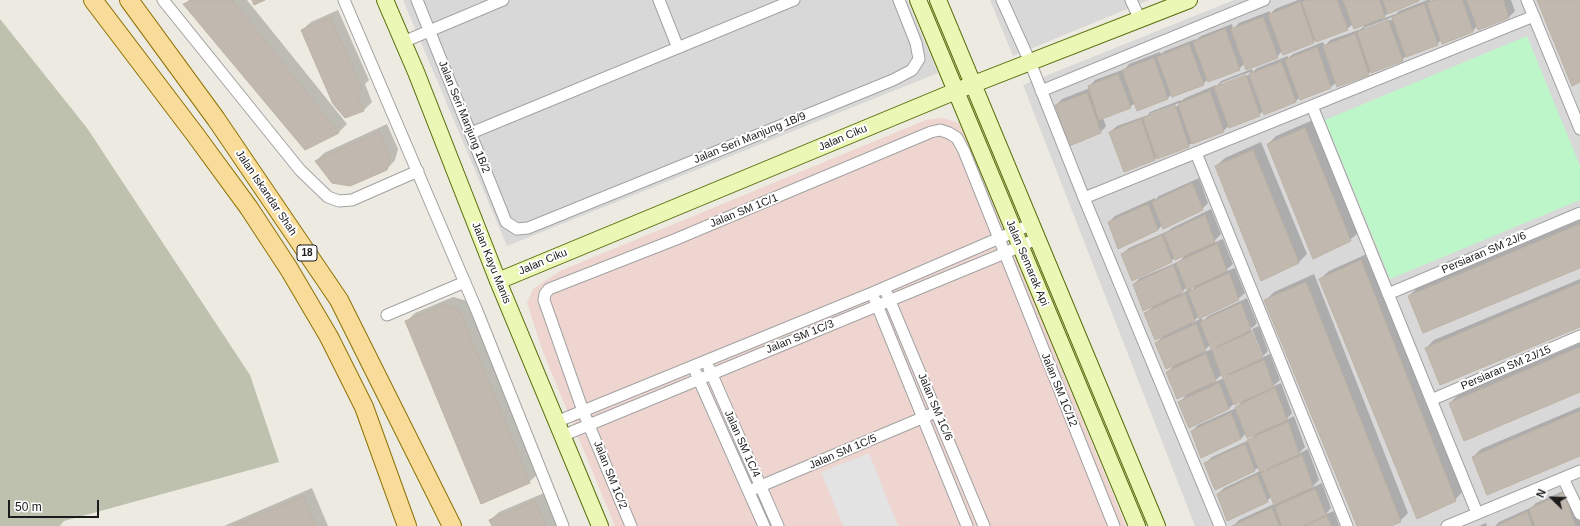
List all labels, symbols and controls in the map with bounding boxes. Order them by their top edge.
street label: Jalan Seri Manjung 1B/2 [435,59,493,175]
street label: Jalan Seri Manjung 1B/9 [692,109,808,167]
street label: Jalan Ciku [817,122,869,154]
street label: Jalan Iskandar Shah [232,148,300,238]
street label: Jalan SM 1C/1 [708,191,780,231]
street label: Jalan Semarak Api [1003,218,1051,308]
street label: Jalan Kayu Manis [469,220,513,306]
street label: Persiaran SM 2J/6 [1440,229,1528,277]
road number: 18 [297,245,317,261]
street label: Jalan Ciku [517,246,569,278]
street label: Jalan SM 1C/3 [764,317,836,357]
street label: Persiaran SM 2J/15 [1459,343,1553,393]
street label: Jalan SM 1C/12 [1038,351,1080,429]
street label: Jalan SM 1C/6 [915,371,955,443]
street label: Jalan SM 1C/4 [721,408,763,480]
street label: Jalan SM 1C/5 [807,432,879,472]
street label: Jalan SM 1C/2 [590,439,630,511]
north arrow [1532,478,1572,518]
text: N [1534,487,1548,499]
scale bar [10,492,101,518]
text: 50 m [15,500,42,514]

